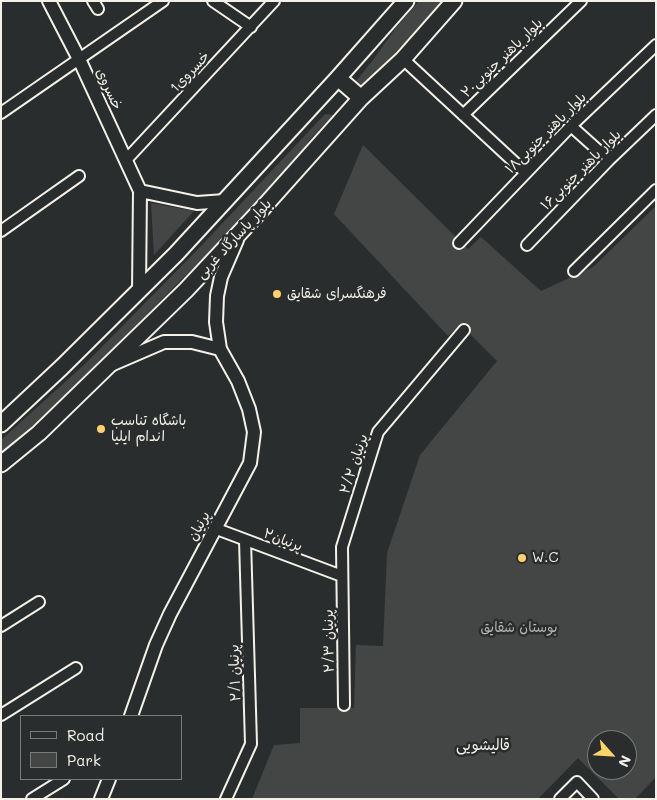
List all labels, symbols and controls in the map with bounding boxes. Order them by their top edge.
street label: بلوار باهنر جنوبی۲۰ [458,15,546,101]
street label: خسروى1 [167,48,213,96]
street label: خسروى [92,66,126,112]
street label: ۱۸بلوار باهنر جنوبی [502,89,590,177]
street label: بلوار باهنر جنوبی۱۶ [537,126,625,214]
street label: بلوار پاسارگاد غربی [193,196,275,282]
place label: فرهنگسرای شقایق [287,286,387,302]
marker: فرهنگسرای شقایق [271,288,283,300]
place label: باشگاه تناسب اندام ایلیا [111,413,186,446]
marker: باشگاه تناسب اندام ایلیا [95,423,107,435]
street label: پرنیان ۲/۲ [336,432,372,496]
street label: پرنیان [184,508,214,544]
street label: پرنیان۲ [261,525,305,555]
place label: W.C [532,550,558,566]
marker: W.C [516,552,528,564]
street label: پرنیان ۲/۳ [320,609,338,673]
park label: بوستان شقایق [480,620,558,636]
street label: پرنیان ۲/۱ [226,644,244,702]
legend [20,715,182,780]
text: Road [67,725,104,745]
north arrow [587,730,637,780]
district label: قالیشویی [456,736,510,754]
text: Park [67,750,101,770]
text: N [614,752,636,770]

